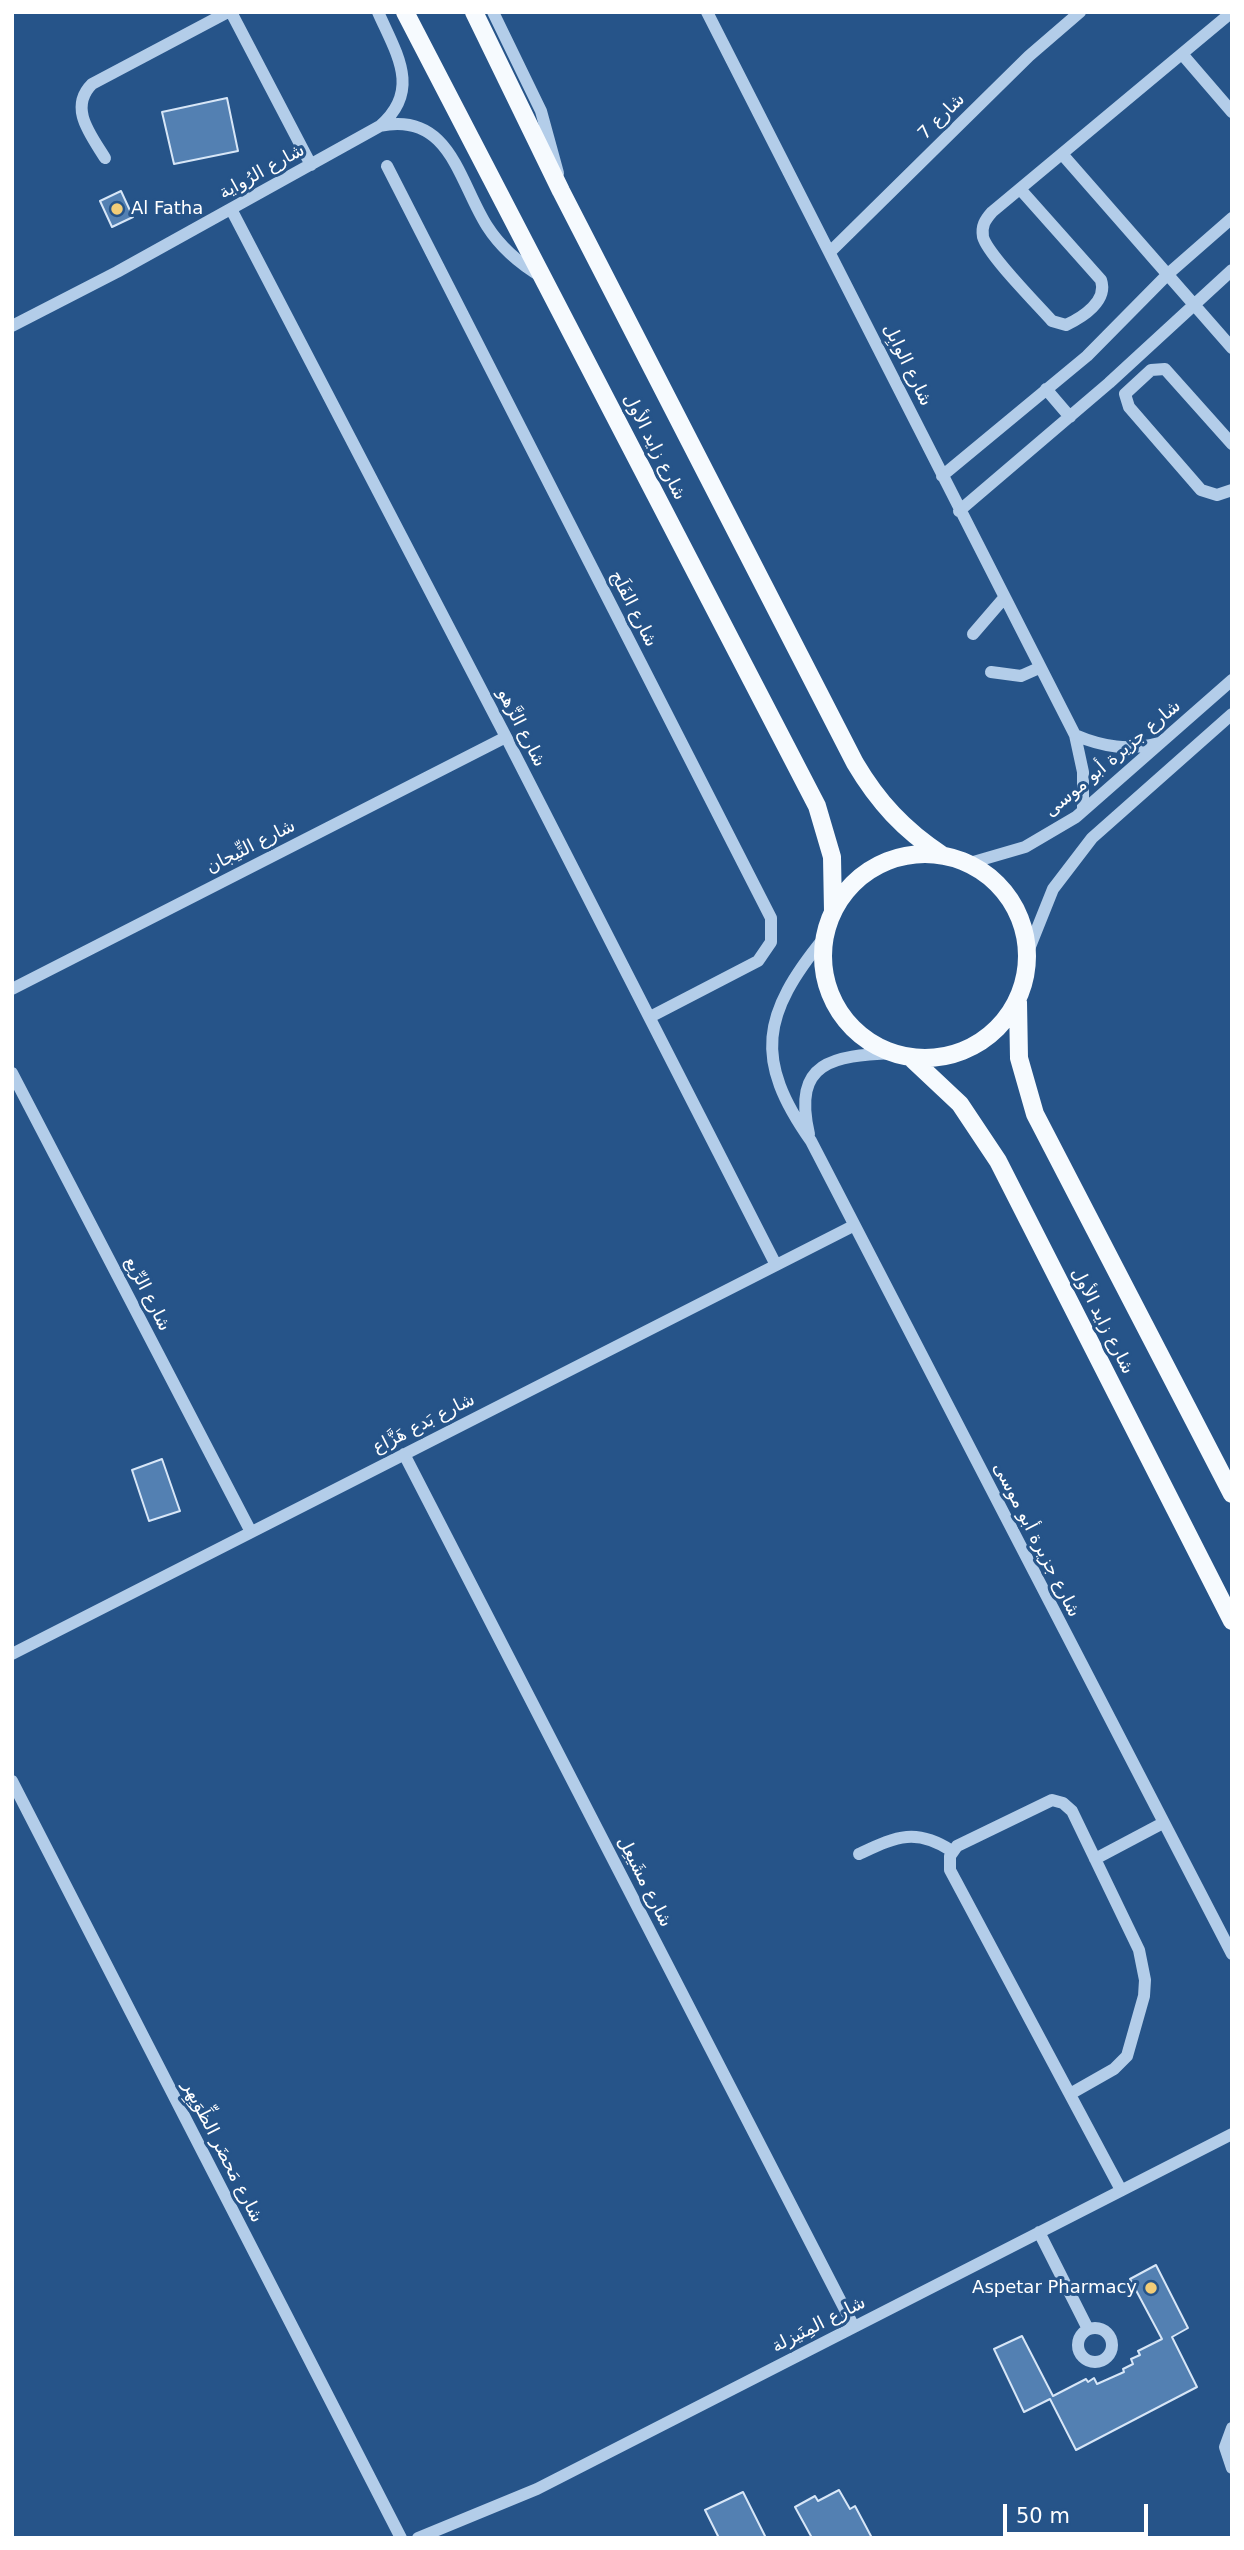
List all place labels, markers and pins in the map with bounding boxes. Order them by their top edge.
place label: Al Fatha [131,198,203,220]
marker: Al Fatha [109,201,125,217]
place label: Aspetar Pharmacy [972,2277,1137,2299]
marker: Aspetar Pharmacy [1143,2280,1159,2296]

